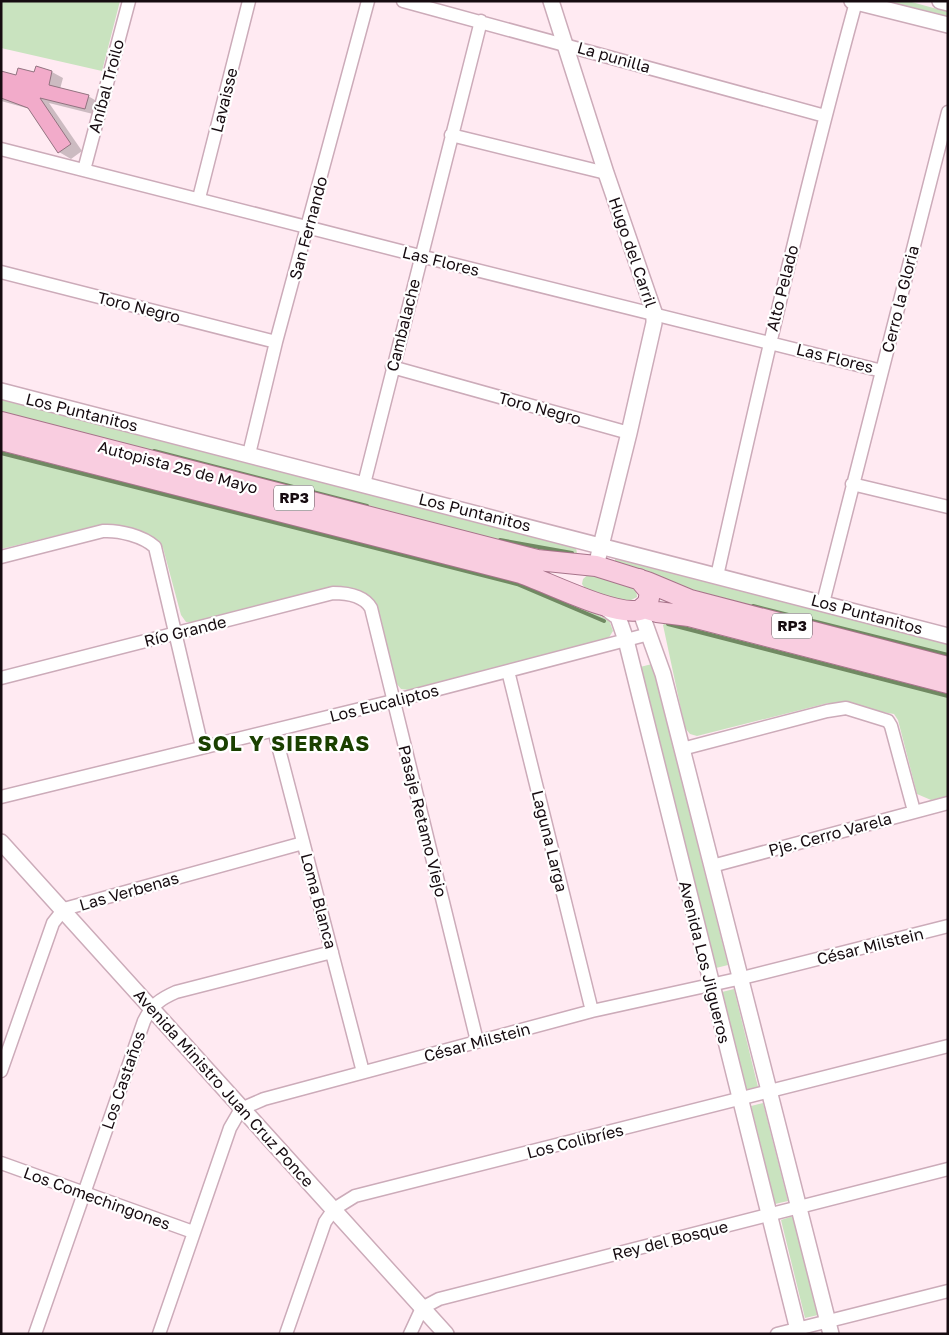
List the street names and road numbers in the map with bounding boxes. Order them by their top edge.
street label: Aníbal Troilo [84,37,128,135]
street label: La punilla [575,37,653,77]
street label: Lavaisse [206,66,242,134]
street label: San Fernando [285,174,331,282]
street label: Hugo del Carril [605,194,661,310]
street label: Las Flores [400,242,482,280]
street label: Alto Pelado [762,243,802,333]
street label: Cerro la Gloria [877,243,923,355]
street label: Cambalache [382,277,424,373]
street label: Toro Negro [95,287,183,327]
street label: Las Flores [794,339,876,377]
street label: Toro Negro [496,387,584,429]
street label: Los Puntanitos [24,388,140,436]
street label: Autopista 25 de Mayo [96,436,260,498]
road number: RP3 [274,486,314,510]
street label: Los Puntanitos [417,488,533,536]
street label: Los Puntanitos [809,589,925,639]
street label: Río Grande [142,611,228,651]
road number: RP3 [772,614,812,638]
street label: Los Eucaliptos [327,680,441,726]
street label: Pasaje Retamo Viejo [394,743,452,899]
street label: Laguna Larga [528,788,572,894]
street label: Pje. Cerro Varela [766,808,894,860]
street label: Loma Blanca [297,851,341,951]
street label: Las Verbenas [77,867,181,915]
street label: Avenida Los Jilgueros [675,879,735,1045]
street label: César Milstein [815,923,925,969]
street label: Avenida Ministro Juan Cruz Ponce [130,985,318,1191]
street label: César Milstein [422,1018,532,1066]
street label: Los Castaños [97,1028,149,1132]
street label: Los Colibríes [525,1119,625,1163]
street label: Los Comechingones [21,1162,173,1234]
street label: Rey del Bosque [610,1216,730,1264]

